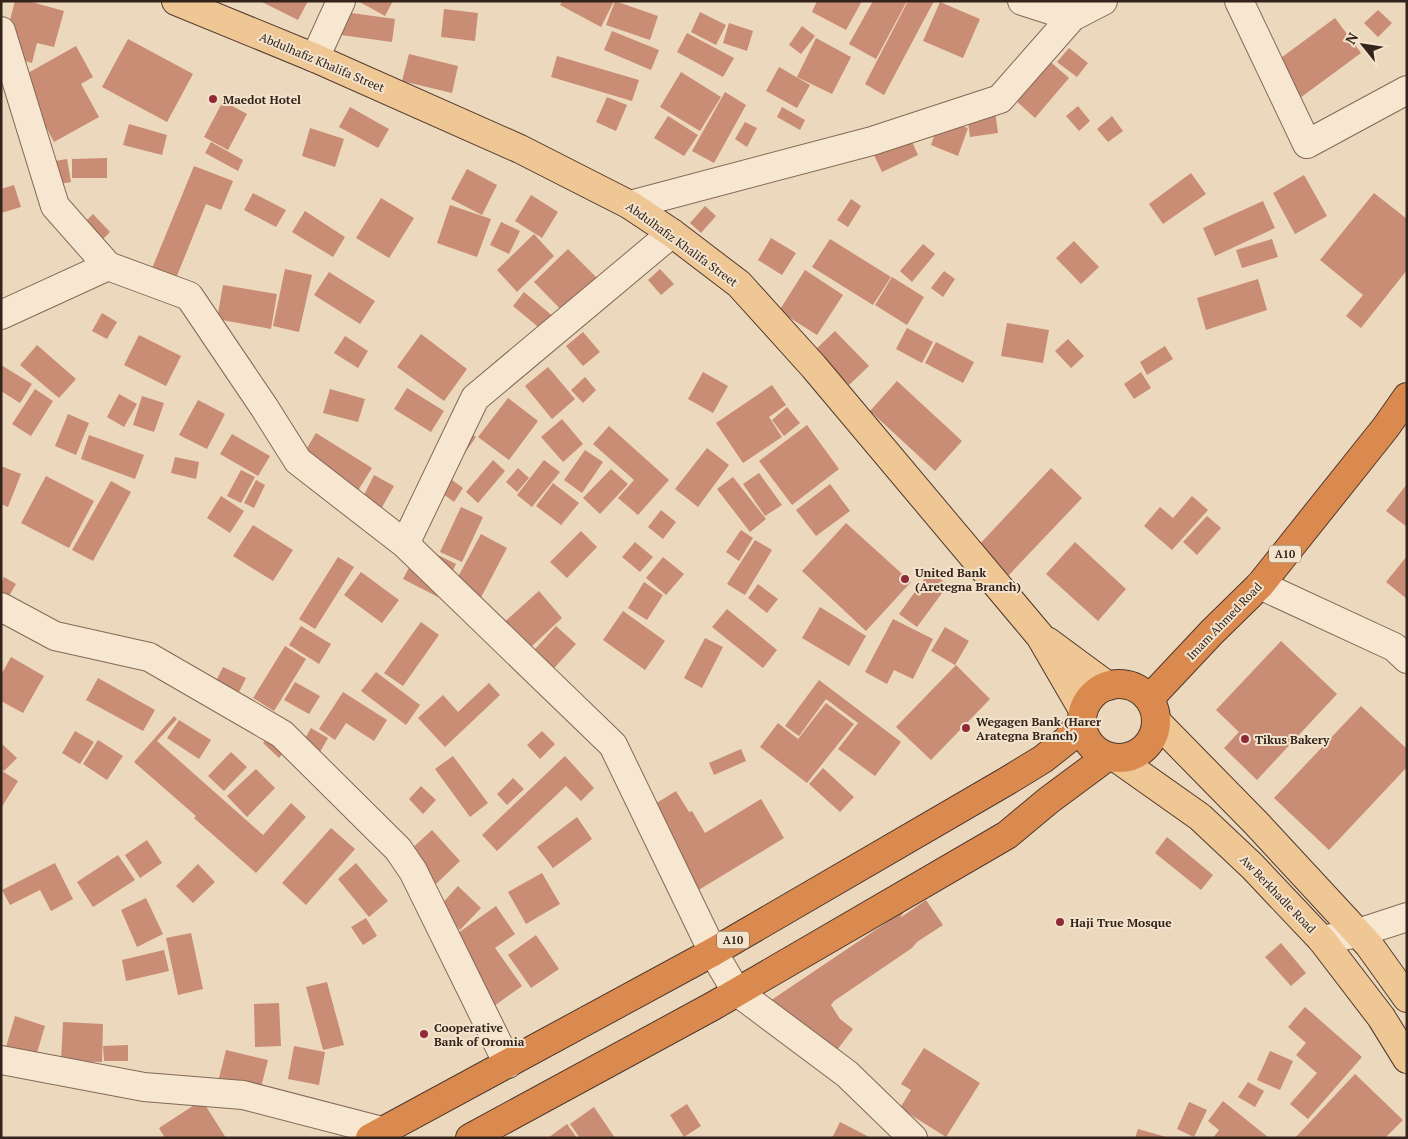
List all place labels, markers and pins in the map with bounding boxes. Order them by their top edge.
place label: Maedot Hotel [223,92,301,107]
marker: Maedot Hotel [207,93,219,105]
place label: United Bank (Aretegna Branch) [915,565,1021,594]
marker: United Bank (Aretegna Branch) [899,573,911,585]
place label: Wegagen Bank (Harer Arategna Branch) [976,714,1102,743]
marker: Wegagen Bank (Harer Arategna Branch) [960,722,972,734]
place label: Tikus Bakery [1255,732,1330,747]
marker: Tikus Bakery [1239,733,1251,745]
place label: Haji True Mosque [1070,915,1172,930]
marker: Haji True Mosque [1054,916,1066,928]
place label: Cooperative Bank of Oromia [434,1020,525,1049]
marker: Cooperative Bank of Oromia [418,1028,430,1040]

